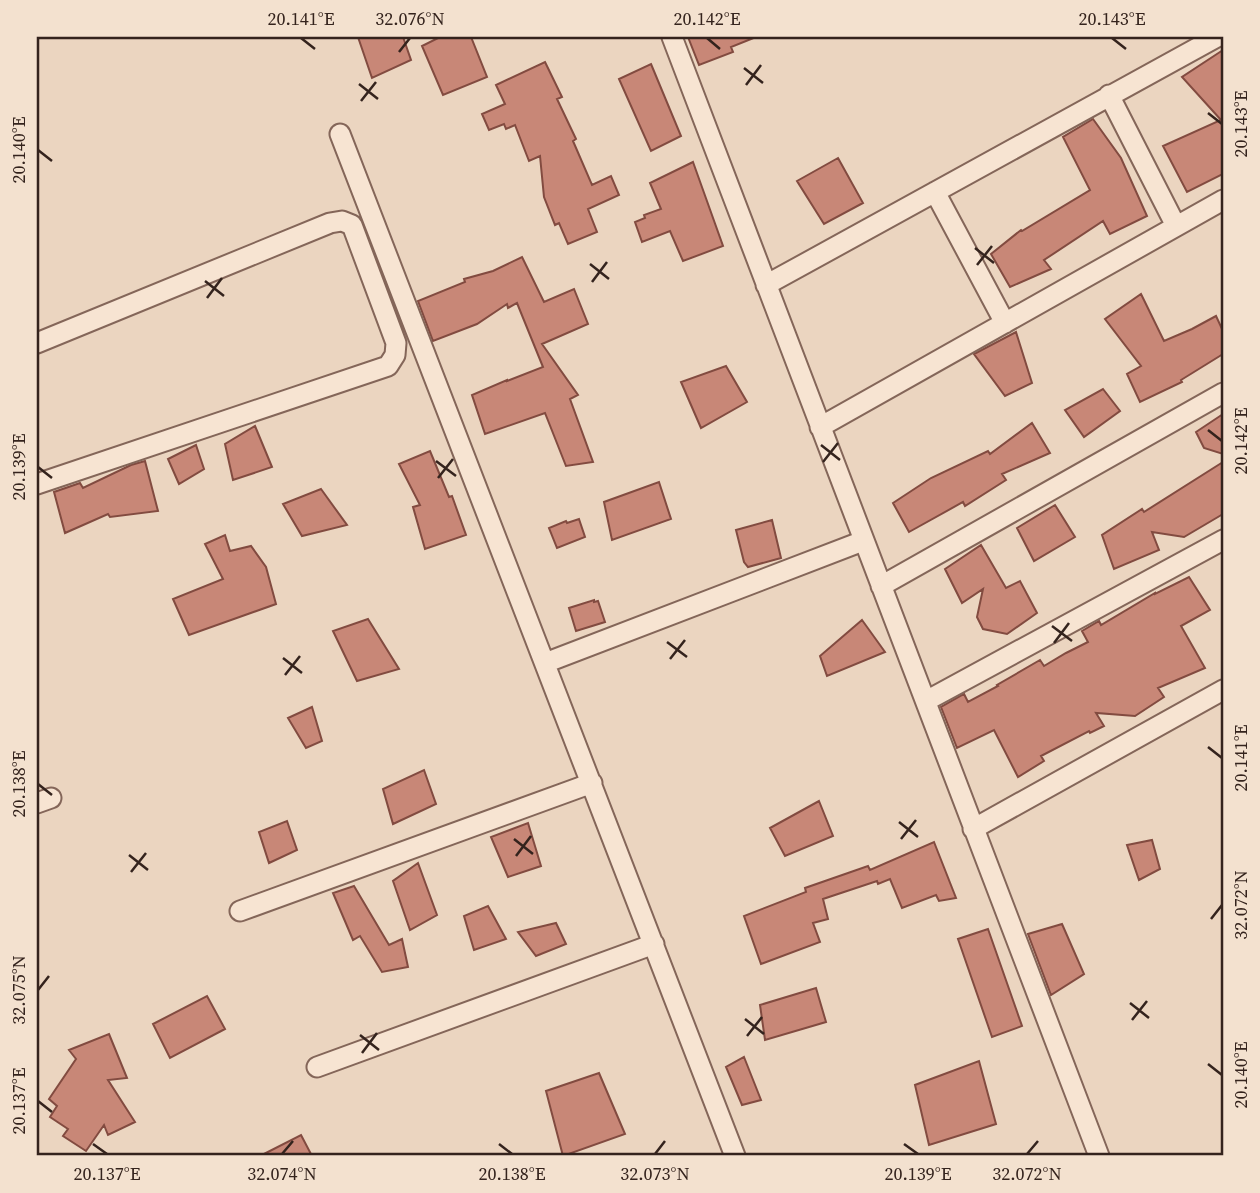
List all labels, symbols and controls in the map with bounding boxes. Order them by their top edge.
text: 20.141°E [267,6,335,31]
text: 32.076°N [375,6,445,31]
text: 20.142°E [673,6,741,31]
text: 20.143°E [1078,6,1146,31]
text: 20.143°E [1228,90,1253,158]
text: 20.140°E [6,116,31,184]
text: 20.142°E [1228,407,1253,475]
text: 20.139°E [6,433,31,501]
text: 20.141°E [1228,724,1253,792]
text: 20.138°E [6,750,31,818]
text: 32.072°N [1228,870,1253,940]
text: 32.075°N [6,955,31,1025]
text: 20.140°E [1228,1041,1253,1109]
text: 20.137°E [6,1067,31,1135]
text: 20.137°E [73,1161,141,1186]
text: 32.074°N [247,1161,317,1186]
text: 20.138°E [478,1161,546,1186]
text: 32.073°N [620,1161,690,1186]
text: 20.139°E [884,1161,952,1186]
text: 32.072°N [992,1161,1062,1186]

